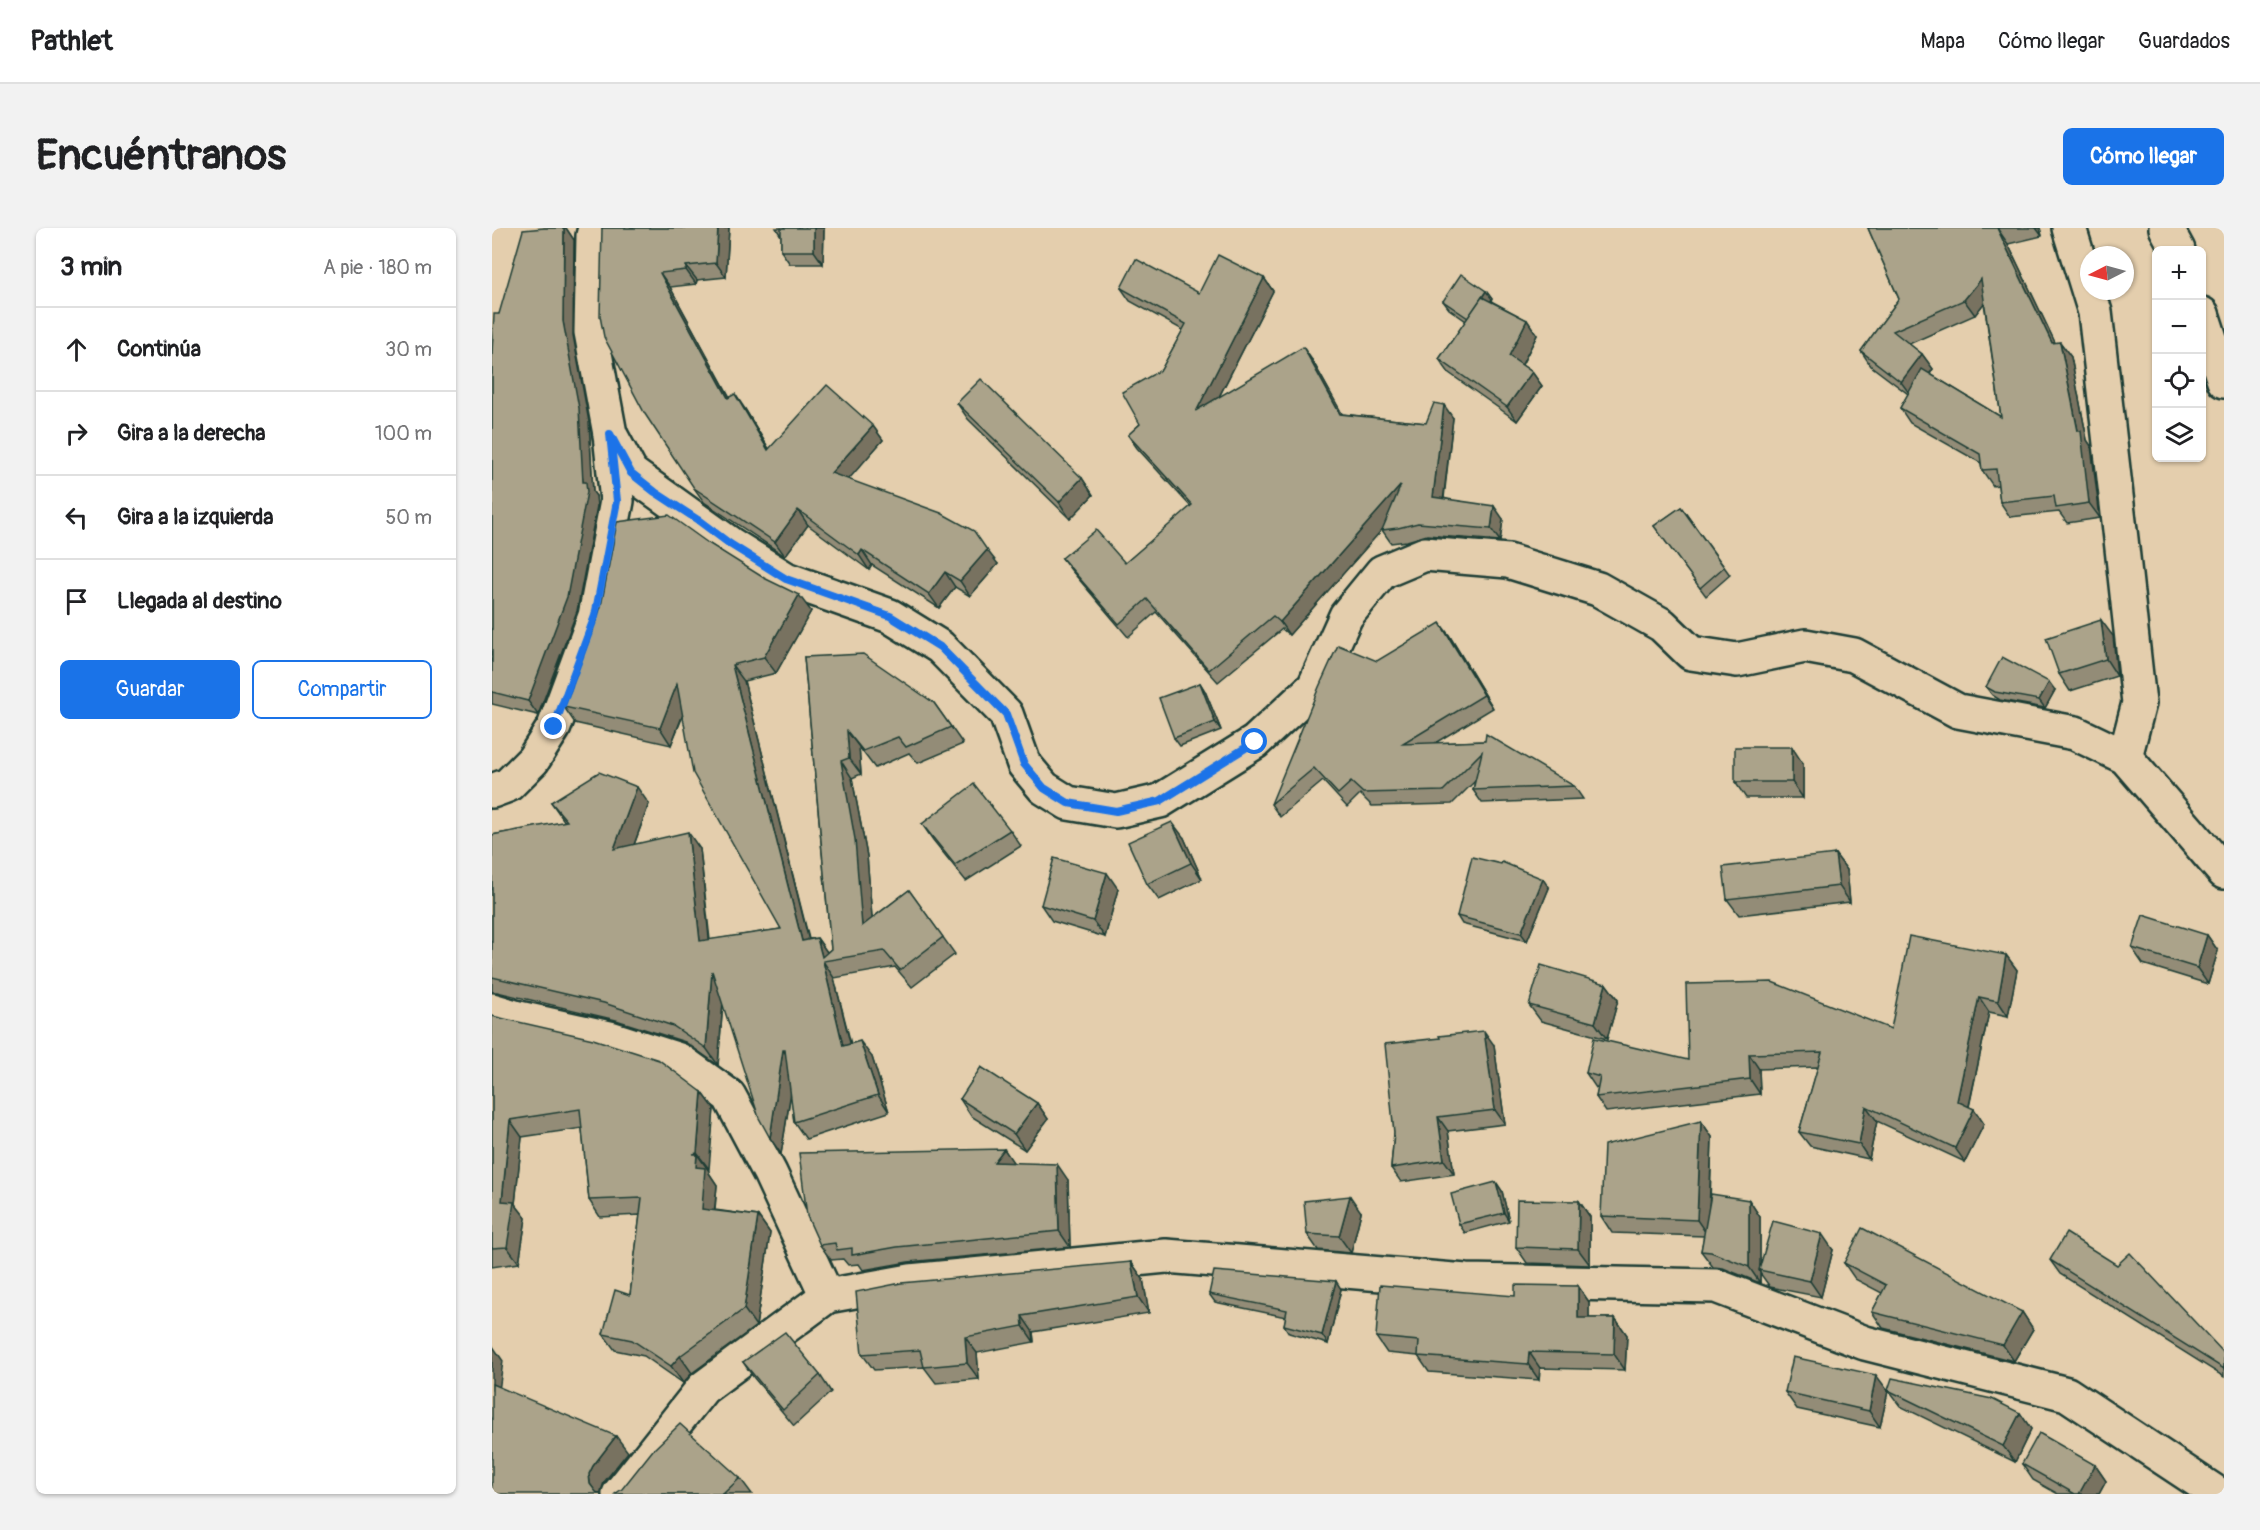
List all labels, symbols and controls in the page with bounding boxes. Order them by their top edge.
text: Pathlet [30,24,113,59]
text: Mapa [1920,28,1965,55]
text: Cómo llegar [1998,28,2105,55]
text: Guardados [2138,28,2230,55]
button: Cómo llegar [2063,128,2224,185]
text: Encuéntranos [36,130,286,182]
north arrow [2080,246,2134,300]
map controls [2152,246,2206,462]
button: + [2152,246,2206,300]
text: 3 min [60,251,122,283]
text: A pie · 180 m [323,255,432,280]
button: − [2152,300,2206,354]
icon: ahead [60,333,93,366]
text: Continúa [117,335,201,363]
text: 30 m [385,337,432,362]
button: locate [2152,354,2206,408]
button: layers [2152,408,2206,462]
icon: right [60,417,93,450]
text: Gira a la derecha [117,419,265,447]
text: 100 m [375,421,432,446]
icon: left [60,501,93,534]
text: Gira a la izquierda [117,503,274,531]
text: 50 m [385,505,432,530]
icon: arrive [60,585,93,618]
text: Llegada al destino [117,587,282,615]
button: Guardar [60,660,240,719]
button: Compartir [252,660,432,719]
route end [540,713,566,739]
route start [1241,728,1267,754]

